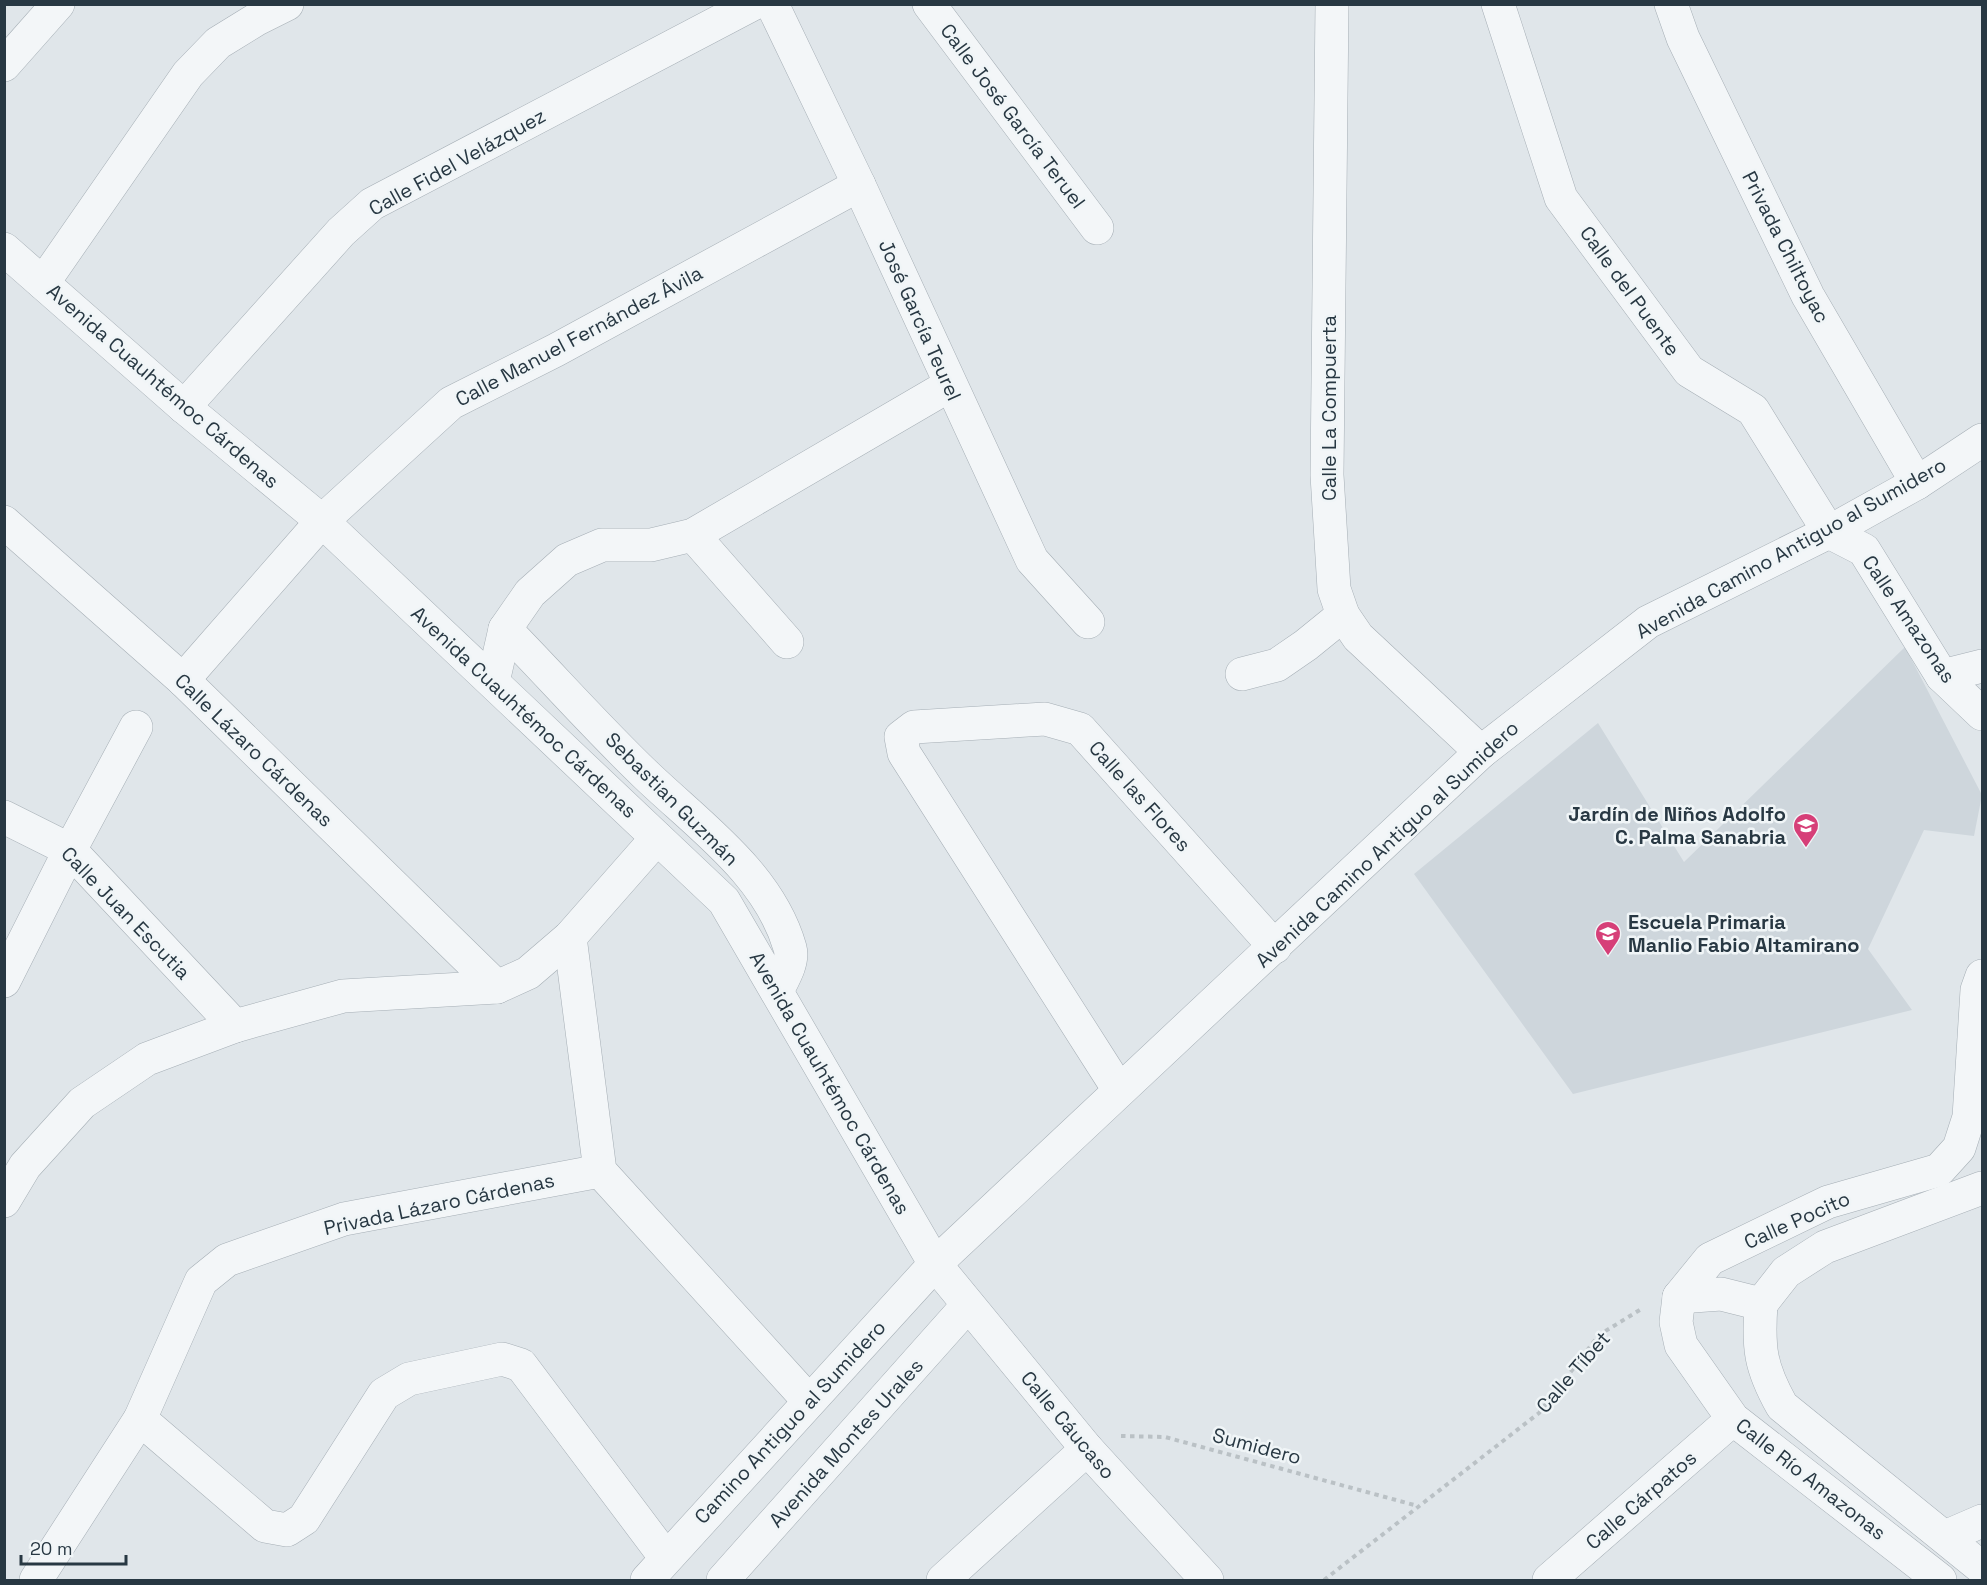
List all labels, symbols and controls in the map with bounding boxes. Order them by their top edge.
street label: Calle José García Teruel [935,18,1091,214]
street label: Calle Fidel Velázquez [364,103,550,221]
street label: Privada Chiltoyac [1736,167,1836,327]
street label: Calle del Puente [1574,221,1686,361]
street label: José García Teurel [873,235,967,405]
street label: Calle Manuel Fernández Ávila [451,260,707,412]
street label: Avenida Cuauhtémoc Cárdenas [41,278,285,494]
street label: Calle La Compuerta [1316,315,1342,501]
street label: Avenida Camino Antiguo al Sumidero [1631,452,1951,644]
street label: Calle Amazonas [1857,550,1961,688]
street label: Avenida Cuauhtémoc Cárdenas [406,600,642,824]
street label: Calle Lázaro Cárdenas [169,668,339,832]
street label: Avenida Camino Antiguo al Sumidero [1250,715,1524,973]
street label: Sebastian Guzmán [600,727,744,871]
street label: Calle las Flores [1083,735,1197,857]
place label: Jardín de Niños Adolfo C. Palma Sanabria [1568,801,1786,850]
school or university icon: Jardín de Niños Adolfo C. Palma Sanabria [1791,811,1821,849]
street label: Calle Juan Escutia [56,841,196,985]
place label: Escuela Primaria Manlio Fabio Altamirano [1628,909,1860,958]
school or university icon: Escuela Primaria Manlio Fabio Altamirano [1593,919,1623,957]
street label: Avenida Cuauhtémoc Cárdenas [744,947,916,1219]
street label: Privada Lázaro Cárdenas [321,1167,557,1241]
street label: Calle Pocito [1740,1185,1854,1255]
street label: Camino Antiguo al Sumidero [689,1315,891,1529]
street label: Calle Tíbet [1530,1326,1616,1418]
street label: Avenida Montes Urales [763,1353,929,1533]
street label: Calle Cáucaso [1015,1365,1121,1485]
street label: Calle Río Amazonas [1731,1412,1891,1546]
street label: Sumidero [1210,1422,1304,1470]
street label: Calle Cárpatos [1580,1445,1702,1555]
scale bar [21,1528,126,1566]
text: 20 m [30,1537,73,1560]

